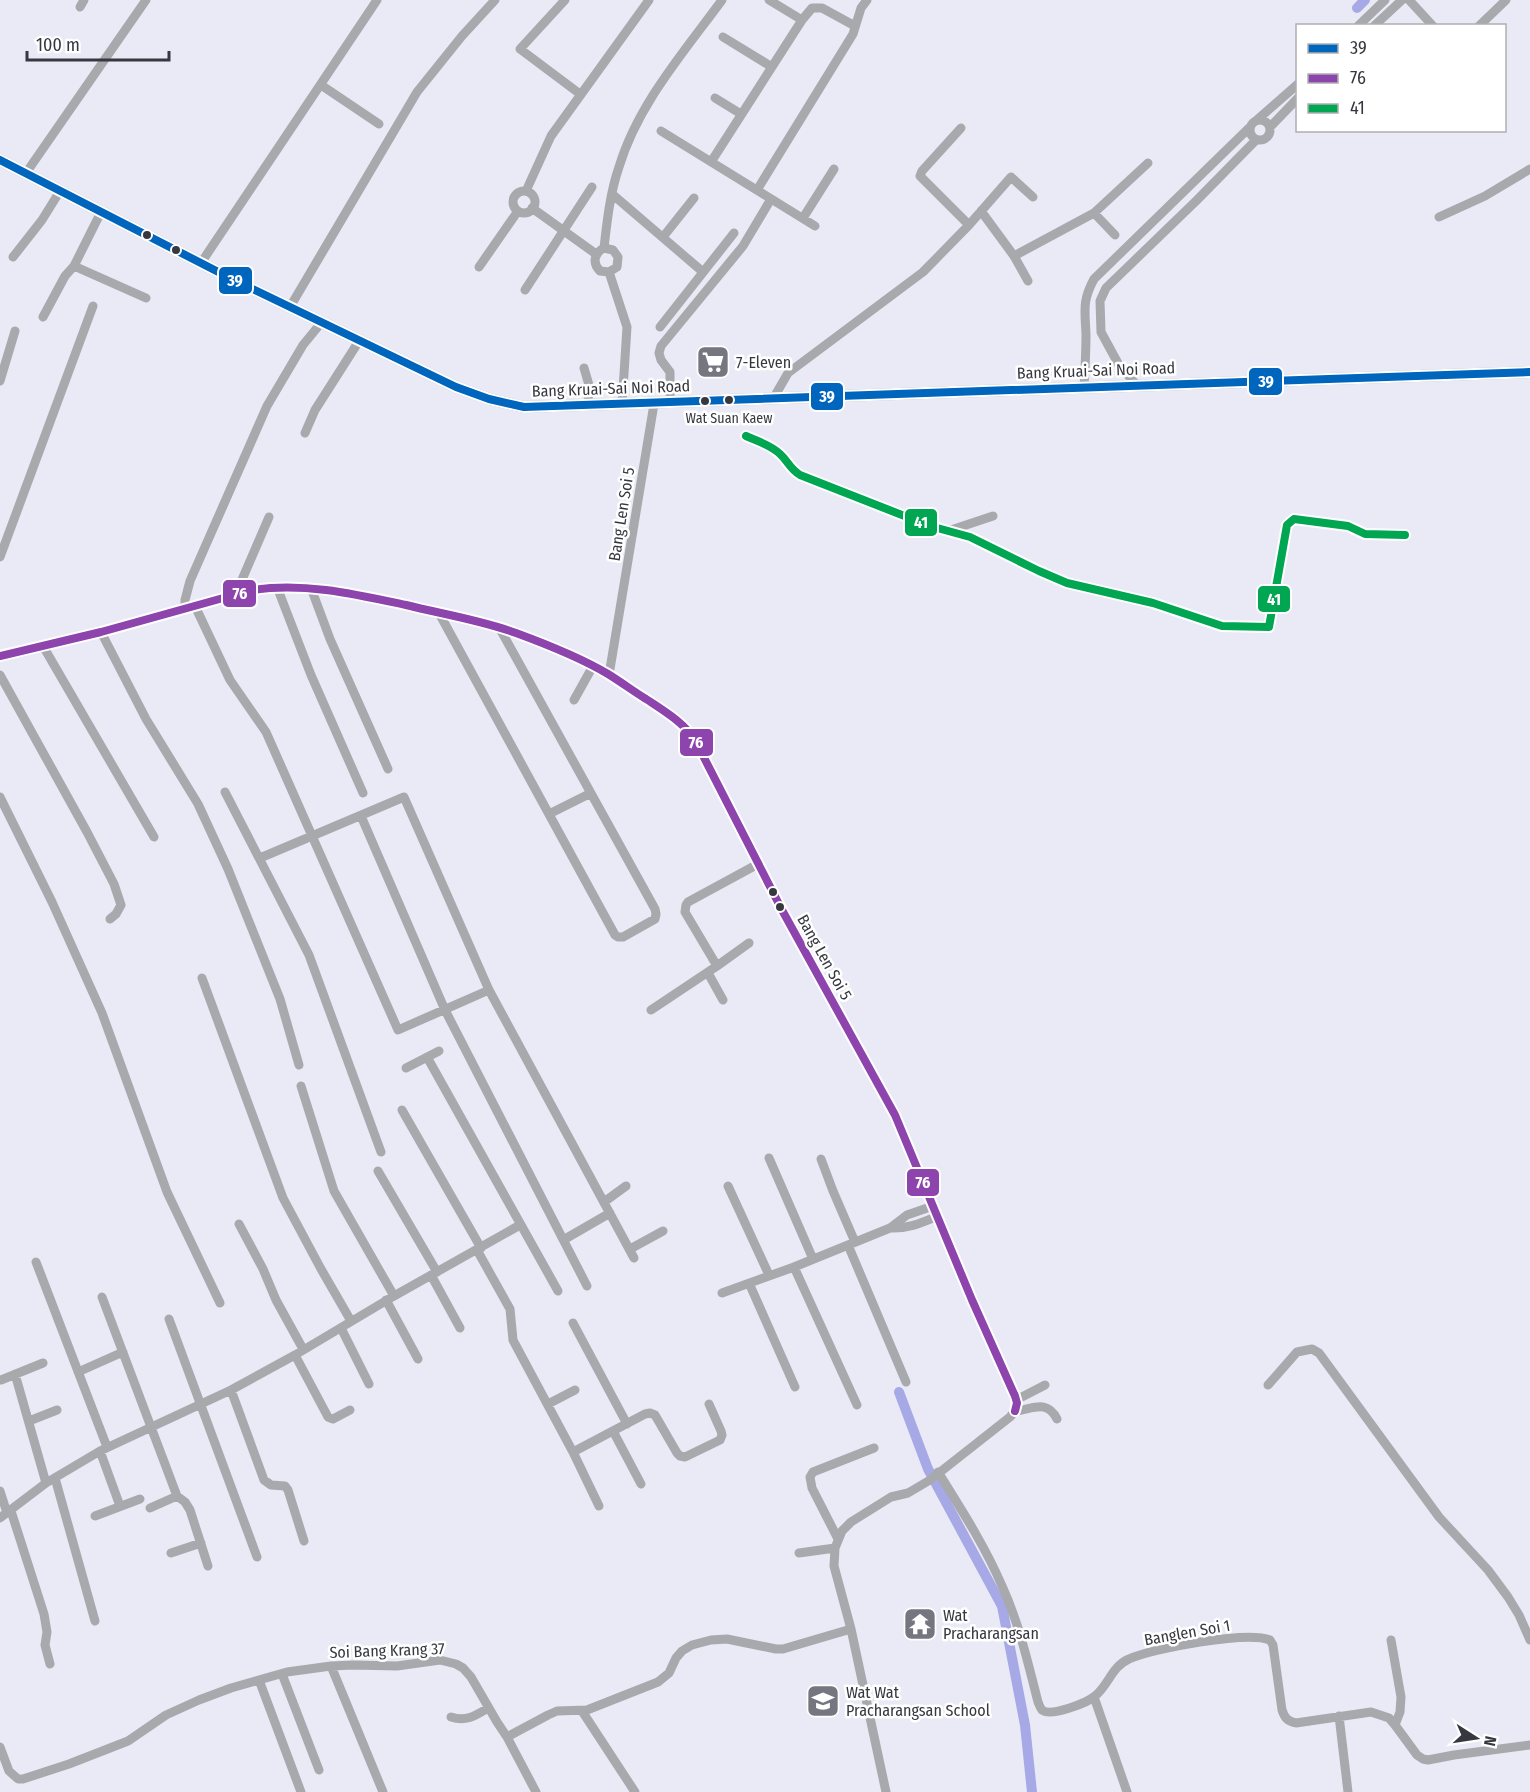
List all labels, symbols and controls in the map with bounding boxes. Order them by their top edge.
scale bar [27,24,170,62]
legend [1296,24,1506,132]
text: 100 m [36,34,80,56]
text: 39 [1350,37,1367,59]
text: 76 [1350,67,1366,89]
text: 41 [1350,97,1365,119]
unlabelled marker [141,229,153,241]
unlabelled marker [170,244,182,256]
line badge: 39 [218,266,253,295]
text: 39 [226,271,243,290]
supermarket icon: 7-Eleven [695,344,731,380]
place label: 7-Eleven [736,353,791,372]
street label: Bang Kruai-Sai Noi Road [1016,358,1176,383]
line badge: 39 [1248,367,1283,396]
text: 39 [1257,372,1274,391]
street label: Bang Kruai-Sai Noi Road [531,376,691,401]
line badge: 39 [810,382,844,411]
text: 39 [818,387,835,406]
marker: Wat Suan Kaew [723,394,735,406]
unlabelled marker [699,395,711,407]
place label: Wat Suan Kaew [686,410,772,427]
street label: Bang Len Soi 5 [605,466,638,562]
line badge: 41 [904,508,938,537]
text: 41 [914,513,928,532]
line badge: 76 [222,579,257,608]
text: 76 [233,584,247,603]
line badge: 41 [1257,585,1291,613]
text: 41 [1267,590,1281,609]
line badge: 76 [679,728,714,757]
text: 76 [689,733,703,752]
unlabelled marker [767,886,779,898]
unlabelled marker [774,901,786,913]
street label: Bang Len Soi 5 [793,911,856,1003]
line badge: 76 [906,1168,940,1197]
text: 76 [916,1173,930,1192]
temple icon: Wat Pracharangsan [902,1606,938,1642]
place label: Wat Pracharangsan [943,1606,1039,1643]
street label: Banglen Soi 1 [1143,1616,1232,1649]
street label: Soi Bang Krang 37 [329,1639,445,1662]
school or university icon: Wat Wat Pracharangsan School [805,1683,841,1719]
place label: Wat Wat Pracharangsan School [846,1683,990,1720]
north arrow [1446,1708,1506,1768]
text: N [1480,1734,1500,1748]

